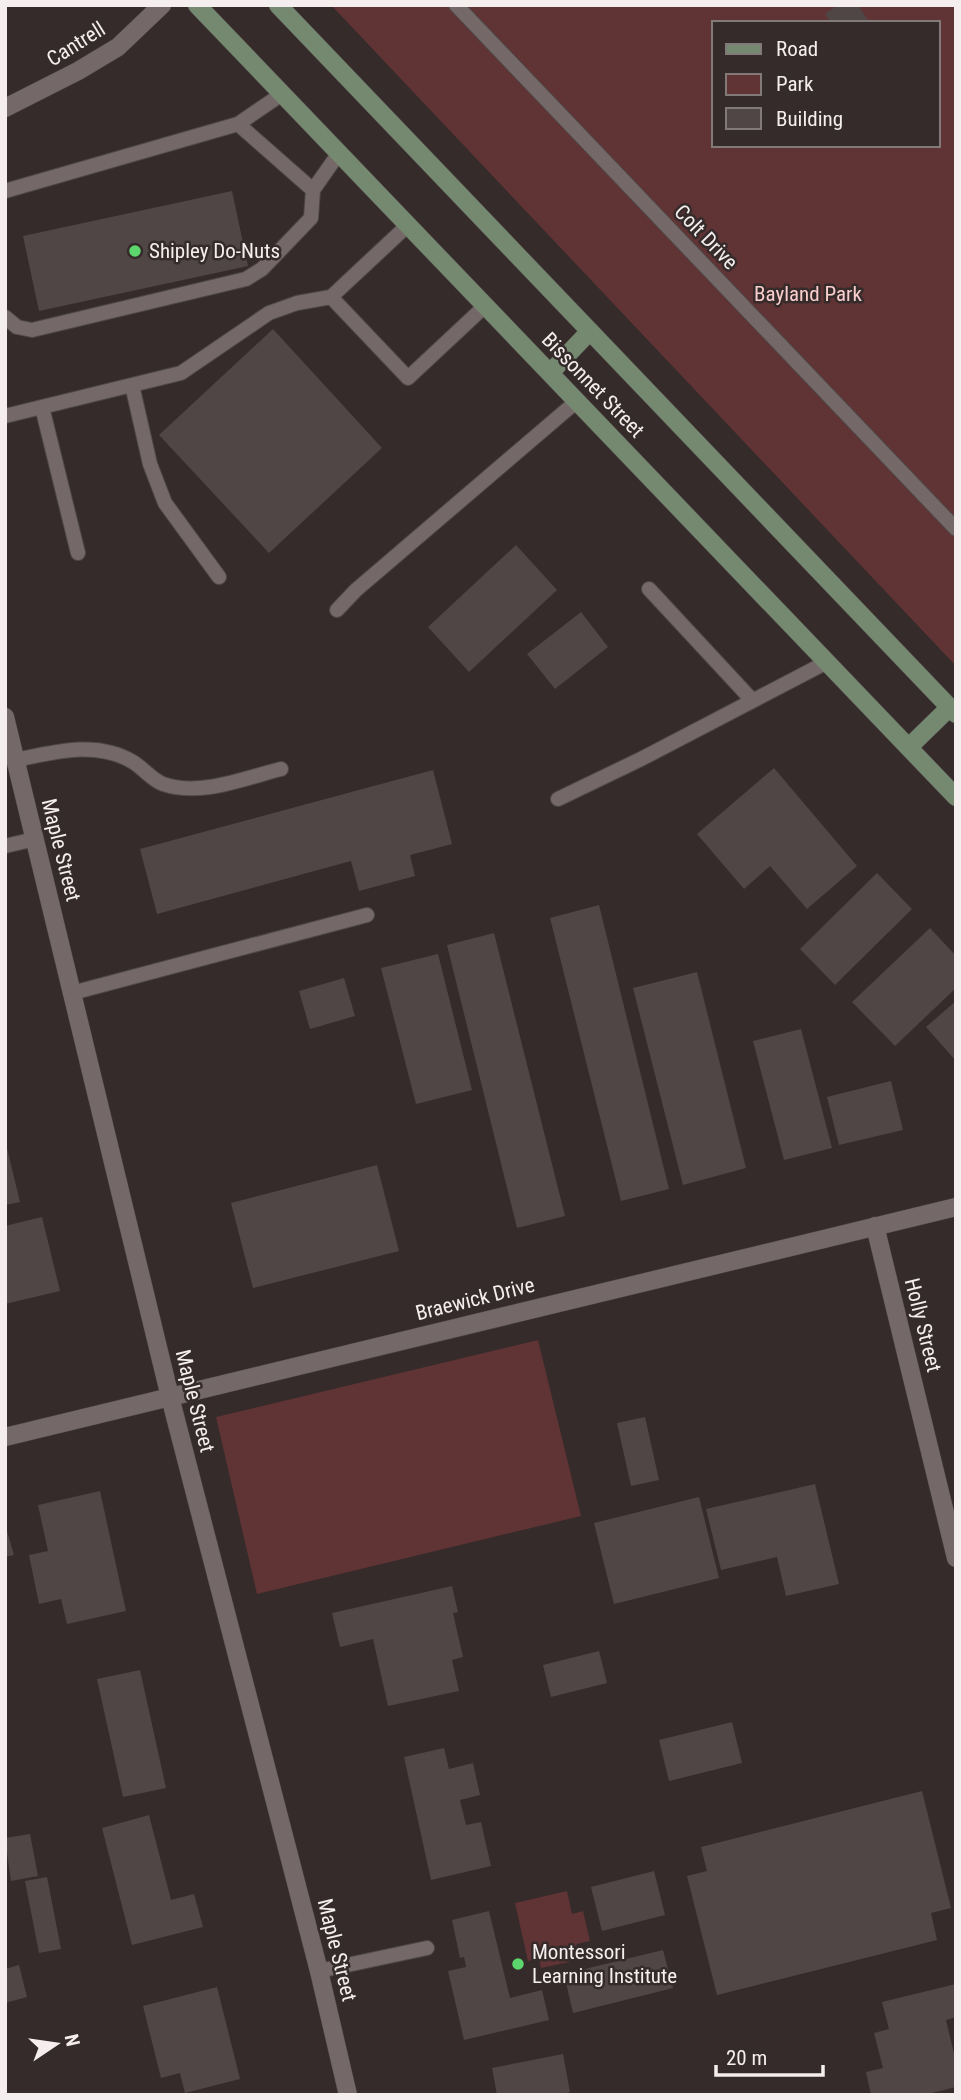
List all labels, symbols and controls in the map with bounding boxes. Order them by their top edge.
street label: Cantrell [42,17,110,71]
legend [712,21,940,147]
text: Road [776,37,818,61]
text: Park [776,72,814,96]
text: Building [776,107,843,131]
street label: Colt Drive [670,200,743,274]
place label: Shipley Do-Nuts [149,239,280,263]
marker: Shipley Do-Nuts [127,243,143,259]
park label: Bayland Park [754,282,862,306]
street label: Bissonnet Street [537,328,649,442]
street label: Maple Street [37,796,85,904]
street label: Braewick Drive [413,1273,537,1325]
street label: Holly Street [900,1276,946,1374]
street label: Maple Street [171,1347,219,1455]
street label: Maple Street [313,1896,361,2004]
place label: Montessori Learning Institute [532,1940,677,1988]
marker: Montessori Learning Institute [510,1956,526,1972]
north arrow [21,2009,91,2079]
text: N [60,2032,85,2049]
scale bar [716,2034,823,2078]
text: 20 m [726,2046,767,2070]

